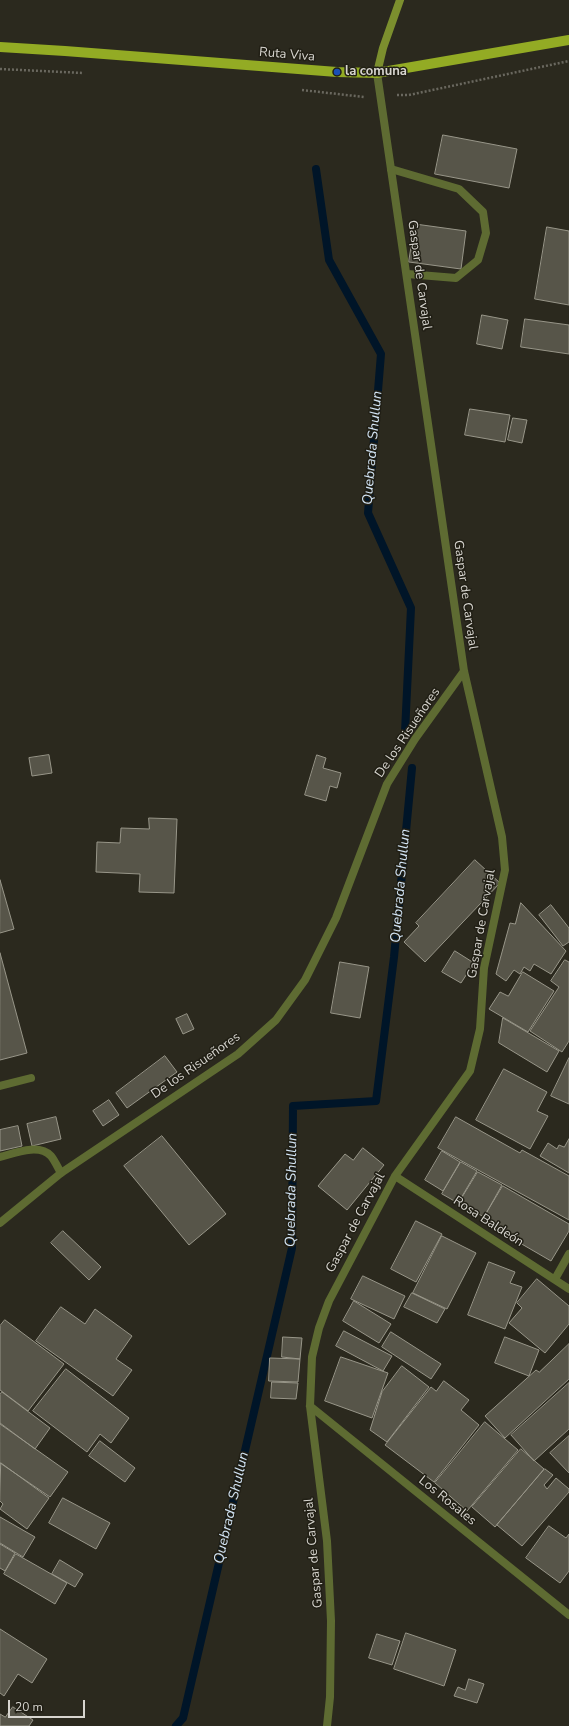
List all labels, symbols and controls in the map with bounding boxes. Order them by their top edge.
street label: Ruta Viva [258,45,316,65]
place label: la comuna [345,64,407,80]
marker: la comuna [332,67,342,77]
street label: Gaspar de Carvajal [404,219,434,331]
water label: Quebrada Shullun [360,390,386,506]
street label: Gaspar de Carvajal [450,539,480,651]
street label: De los Risueñores [372,685,444,781]
water label: Quebrada Shullun [388,828,414,944]
street label: Gaspar de Carvajal [465,868,499,980]
street label: De los Risueñores [149,1029,243,1103]
water label: Quebrada Shullun [283,1133,301,1247]
street label: Gaspar de Carvajal [323,1171,389,1275]
street label: Rosa Baldeón [450,1193,526,1251]
water label: Quebrada Shullun [211,1450,253,1566]
street label: Los Rosales [415,1473,479,1529]
street label: Gaspar de Carvajal [301,1497,327,1609]
scale bar [10,1692,87,1718]
text: 20 m [15,1699,43,1715]

